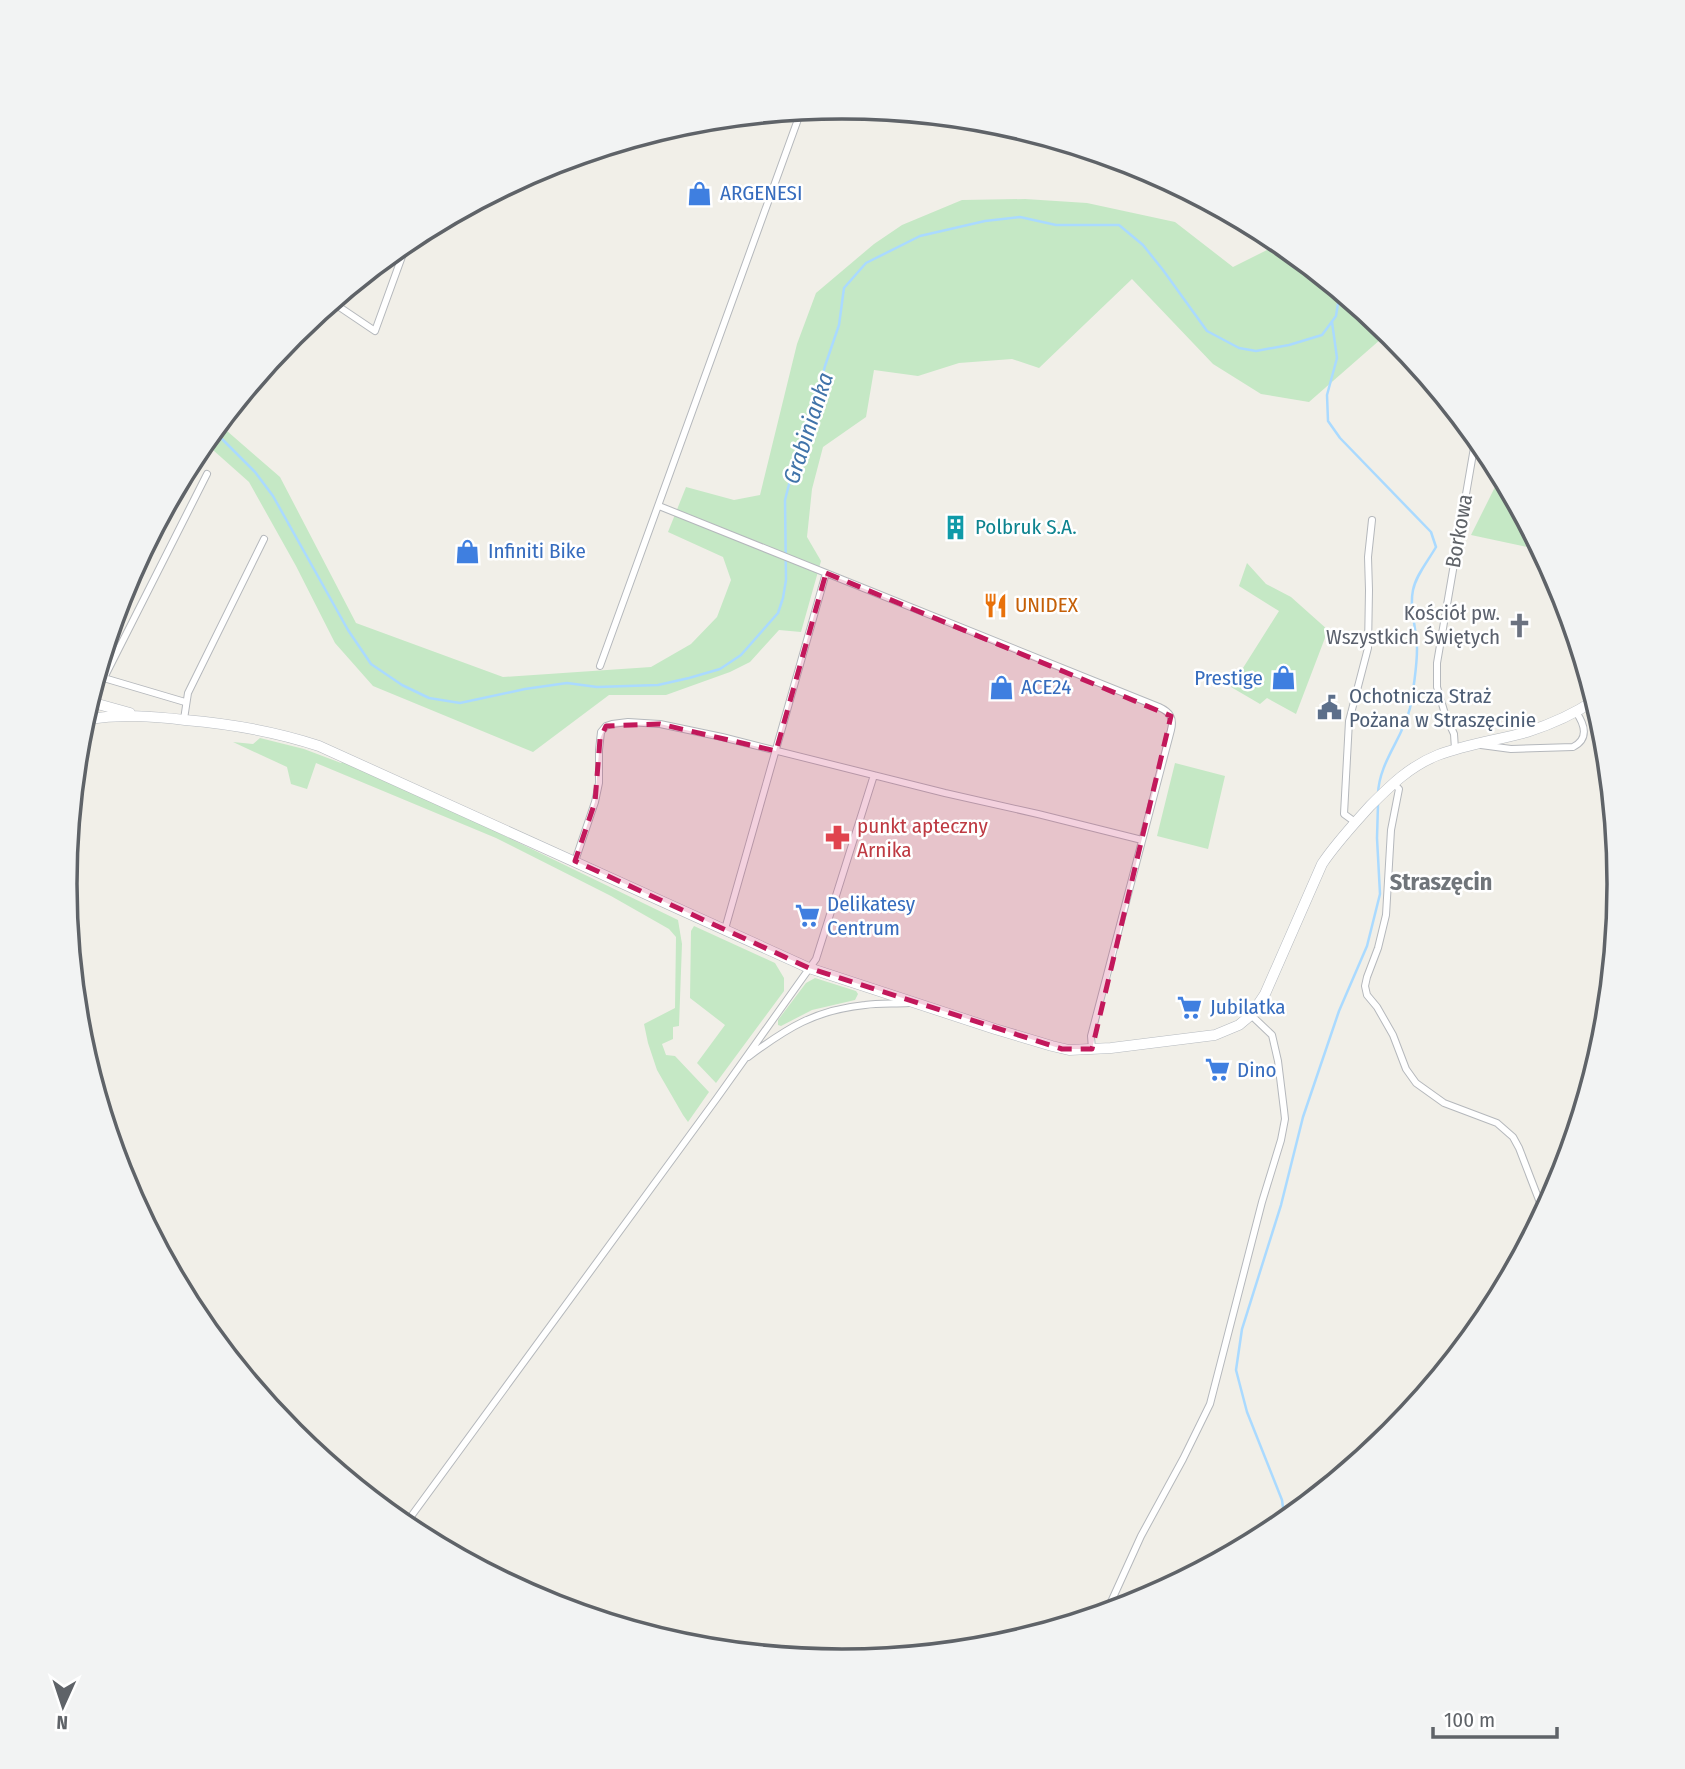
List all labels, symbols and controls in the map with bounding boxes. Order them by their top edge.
shop icon: ARGENESI [686,179,714,207]
place label: ARGENESI [720,180,803,206]
water label: Grabinianka [777,369,839,487]
street label: Borkowa [1440,492,1478,570]
building icon: Polbruk S.A. [941,513,969,541]
place label: Polbruk S.A. [975,514,1077,540]
shop icon: Infiniti Bike [454,537,482,565]
place label: Infiniti Bike [488,538,586,564]
restaurant icon: UNIDEX [981,591,1009,619]
place label: UNIDEX [1015,592,1079,618]
place label: Kościół pw. Wszystkich Świętych [1326,600,1500,650]
church icon: Kościół pw. Wszystkich Świętych [1506,611,1534,639]
shop icon: Prestige [1269,664,1297,692]
place label: Prestige [1194,665,1263,691]
shop icon: ACE24 [987,673,1015,701]
place label: ACE24 [1021,674,1071,700]
place label: Ochotnicza Straż Pożana w Straszęcinie [1349,683,1536,733]
public building icon: Ochotnicza Straż Pożana w Straszęcinie [1315,694,1343,722]
place label: punkt apteczny Arnika [857,813,988,863]
pharmacy icon: punkt apteczny Arnika [823,824,851,852]
district label: Straszęcin [1390,868,1492,896]
place label: Delikatesy Centrum [827,891,916,941]
supermarket icon: Delikatesy Centrum [793,902,821,930]
supermarket icon: Jubilatka [1176,993,1204,1021]
place label: Jubilatka [1210,994,1286,1020]
supermarket icon: Dino [1203,1056,1231,1084]
place label: Dino [1237,1057,1277,1083]
north arrow [28,1671,98,1741]
scale bar [1433,1696,1557,1740]
text: 100 m [1444,1707,1495,1733]
text: N [56,1711,68,1734]

